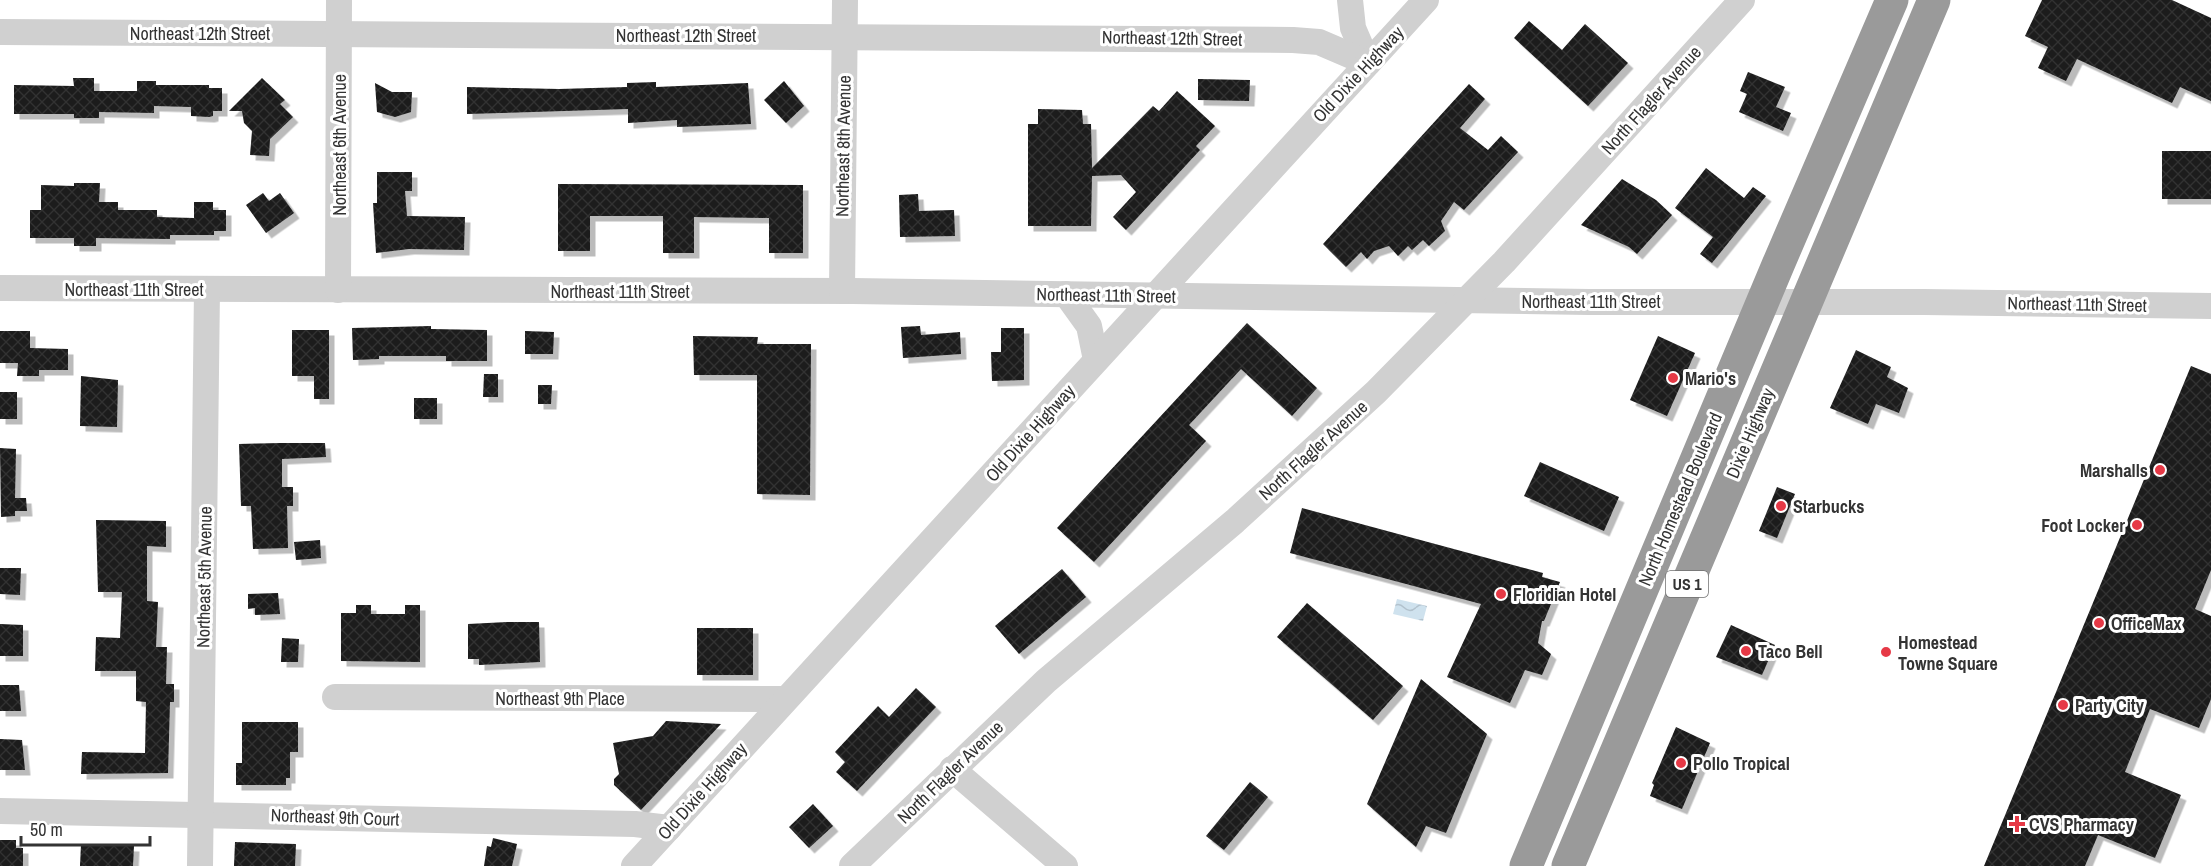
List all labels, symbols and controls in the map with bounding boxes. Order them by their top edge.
street label: Old Dixie Highway [1307,20,1410,128]
street label: Northeast 12th Street [130,21,270,46]
street label: Northeast 12th Street [616,23,756,48]
street label: Northeast 12th Street [1102,24,1242,52]
street label: North Flagler Avenue [1595,40,1707,160]
street label: Northeast 6th Avenue [327,74,352,216]
street label: Northeast 8th Avenue [829,75,857,217]
street label: Northeast 11th Street [64,277,204,302]
street label: Northeast 11th Street [550,279,690,304]
street label: Northeast 11th Street [1036,281,1176,309]
street label: Northeast 11th Street [1521,289,1661,314]
street label: Northeast 11th Street [2007,290,2147,318]
place label: Mario's [1685,366,1736,391]
marker: Mario's [1666,371,1680,385]
street label: Old Dixie Highway [980,378,1081,487]
street label: Dixie Highway [1720,383,1780,482]
street label: North Flagler Avenue [1253,394,1373,506]
street label: North Homestead Boulevard [1632,408,1728,590]
place label: Marshalls [2080,458,2148,483]
marker: Marshalls [2153,463,2167,477]
place label: Starbucks [1793,494,1864,519]
marker: Starbucks [1774,499,1788,513]
street label: Northeast 5th Avenue [190,506,218,648]
place label: Foot Locker [2041,513,2125,538]
marker: Foot Locker [2130,518,2144,532]
road number: US 1 [1666,571,1708,597]
place label: Floridian Hotel [1513,582,1616,607]
marker: Floridian Hotel [1494,587,1508,601]
place label: OfficeMax [2111,611,2182,636]
marker: OfficeMax [2092,616,2106,630]
place label: Homestead Towne Square [1898,630,1998,676]
place label: Taco Bell [1758,639,1823,664]
marker: Taco Bell [1739,644,1753,658]
marker: Homestead Towne Square [1879,645,1893,659]
street label: Northeast 9th Place [495,686,625,711]
place label: Party City [2075,693,2145,718]
marker: Party City [2056,698,2070,712]
street label: North Flagler Avenue [892,715,1008,829]
street label: Old Dixie Highway [652,736,753,845]
place label: Pollo Tropical [1693,751,1790,776]
marker: Pollo Tropical [1674,756,1688,770]
street label: Northeast 9th Court [270,802,400,832]
scale bar [21,809,150,847]
place label: CVS Pharmacy [2029,812,2135,837]
text: 50 m [30,817,63,842]
marker: CVS Pharmacy [2010,817,2024,831]

